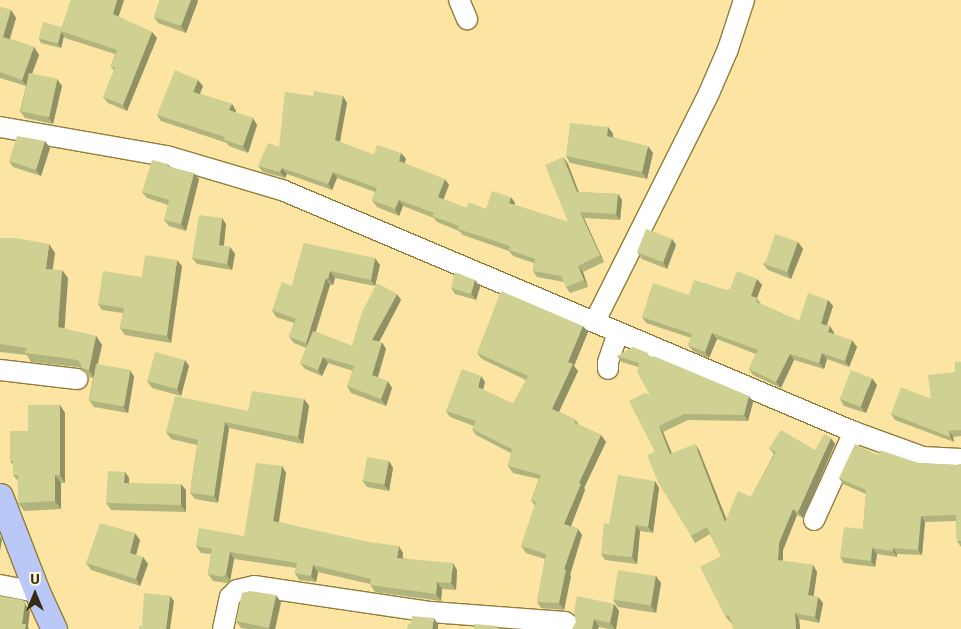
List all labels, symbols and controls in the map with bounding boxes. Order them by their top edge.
north arrow [10,569,60,619]
text: U [30,570,40,587]

